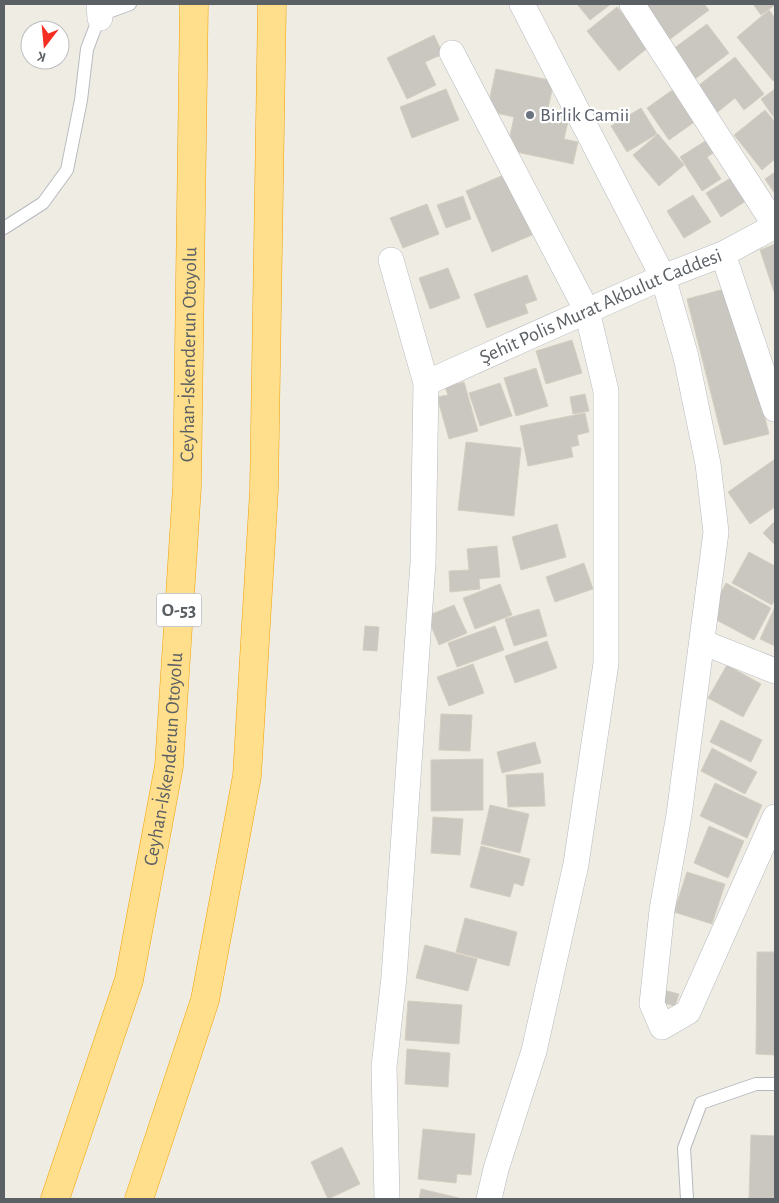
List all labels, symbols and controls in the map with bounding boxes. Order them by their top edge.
north arrow [20,20,70,70]
text: K [35,48,48,64]
place label: Birlik Camii [540,105,629,125]
marker: Birlik Camii [524,109,536,121]
street label: Şehit Polis Murat Akbulut Caddesi [477,245,725,368]
street label: Ceyhan-İskenderun Otoyolu [177,247,200,462]
road number: O-53 [156,594,202,626]
street label: Ceyhan-İskenderun Otoyolu [141,652,186,868]

